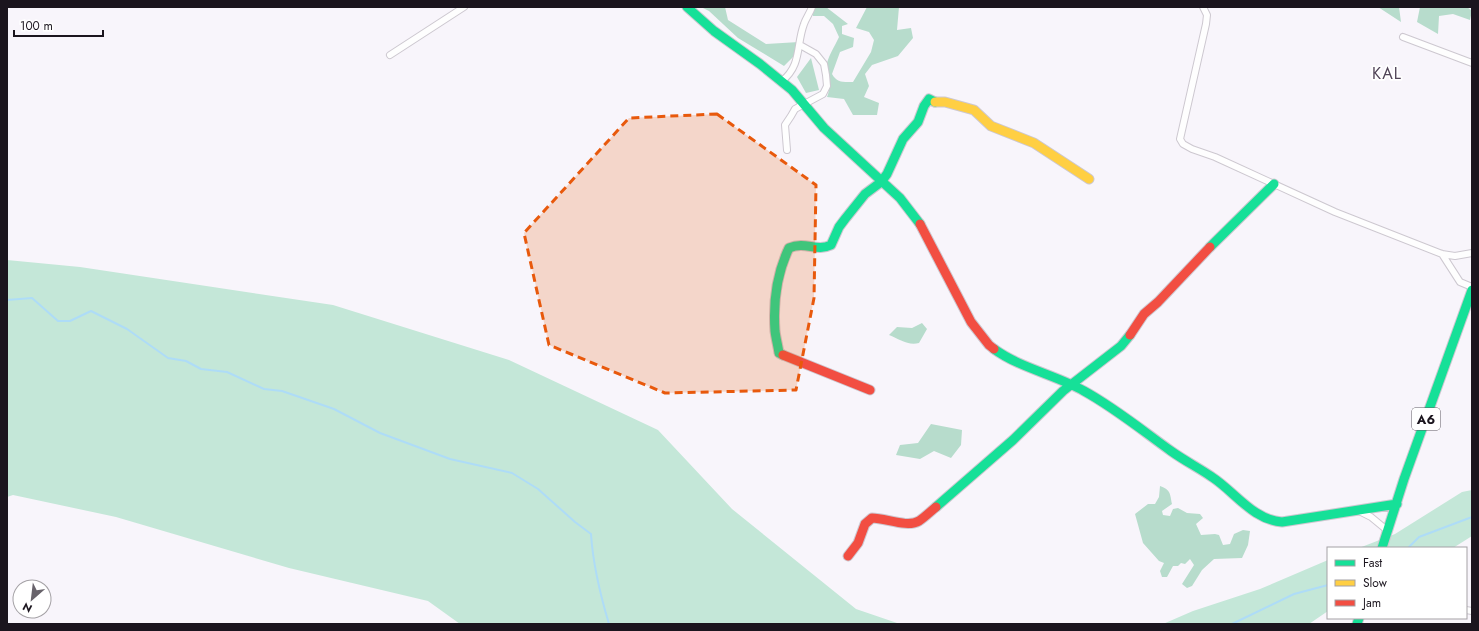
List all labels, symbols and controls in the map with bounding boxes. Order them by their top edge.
scale bar [14,12,103,38]
text: 100 m [20,17,53,35]
district label: KAL [1372,62,1402,85]
road number: A6 [1412,408,1440,430]
legend [1327,547,1467,619]
text: Fast [1363,554,1382,572]
text: Slow [1363,574,1388,592]
north arrow [12,579,52,619]
text: Jam [1361,594,1381,612]
text: N [20,599,35,617]

